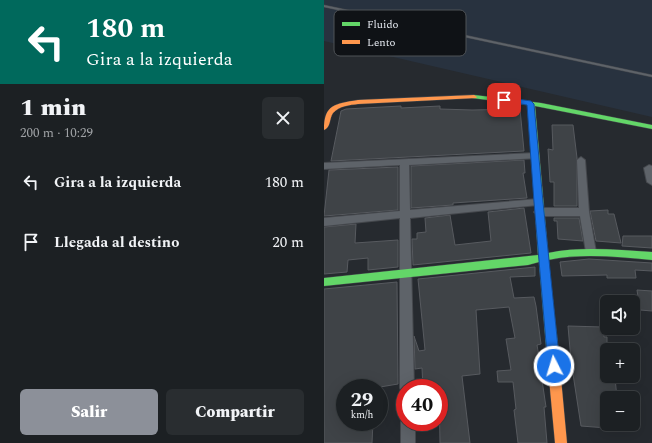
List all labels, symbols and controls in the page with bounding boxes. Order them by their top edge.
text: 180 m [86,7,165,50]
legend [334,10,466,56]
icon: left [20,16,72,68]
text: Fluido [367,16,399,33]
text: Lento [367,34,396,51]
text: Gira a la izquierda [86,46,233,73]
pin [487,83,521,117]
icon: arrive [493,89,515,111]
text: 1 min [20,90,86,126]
button: close [262,97,304,139]
text: 200 m · 10:29 [20,123,93,143]
icon: left [20,171,42,193]
text: Gira a la izquierda [54,171,181,194]
text: 180 m [265,171,304,194]
icon: arrive [20,231,42,253]
text: Llegada al destino [54,231,179,254]
text: 20 m [272,231,304,254]
map controls [600,295,640,431]
button: sound [600,295,640,335]
button: + [600,343,640,383]
position arrow [533,345,575,387]
speed limit sign: 40 [396,379,448,431]
text: 29 [351,385,373,415]
button: Salir [20,389,158,435]
button: Compartir [166,389,304,435]
button: − [600,391,640,431]
text: km/h [351,407,373,423]

